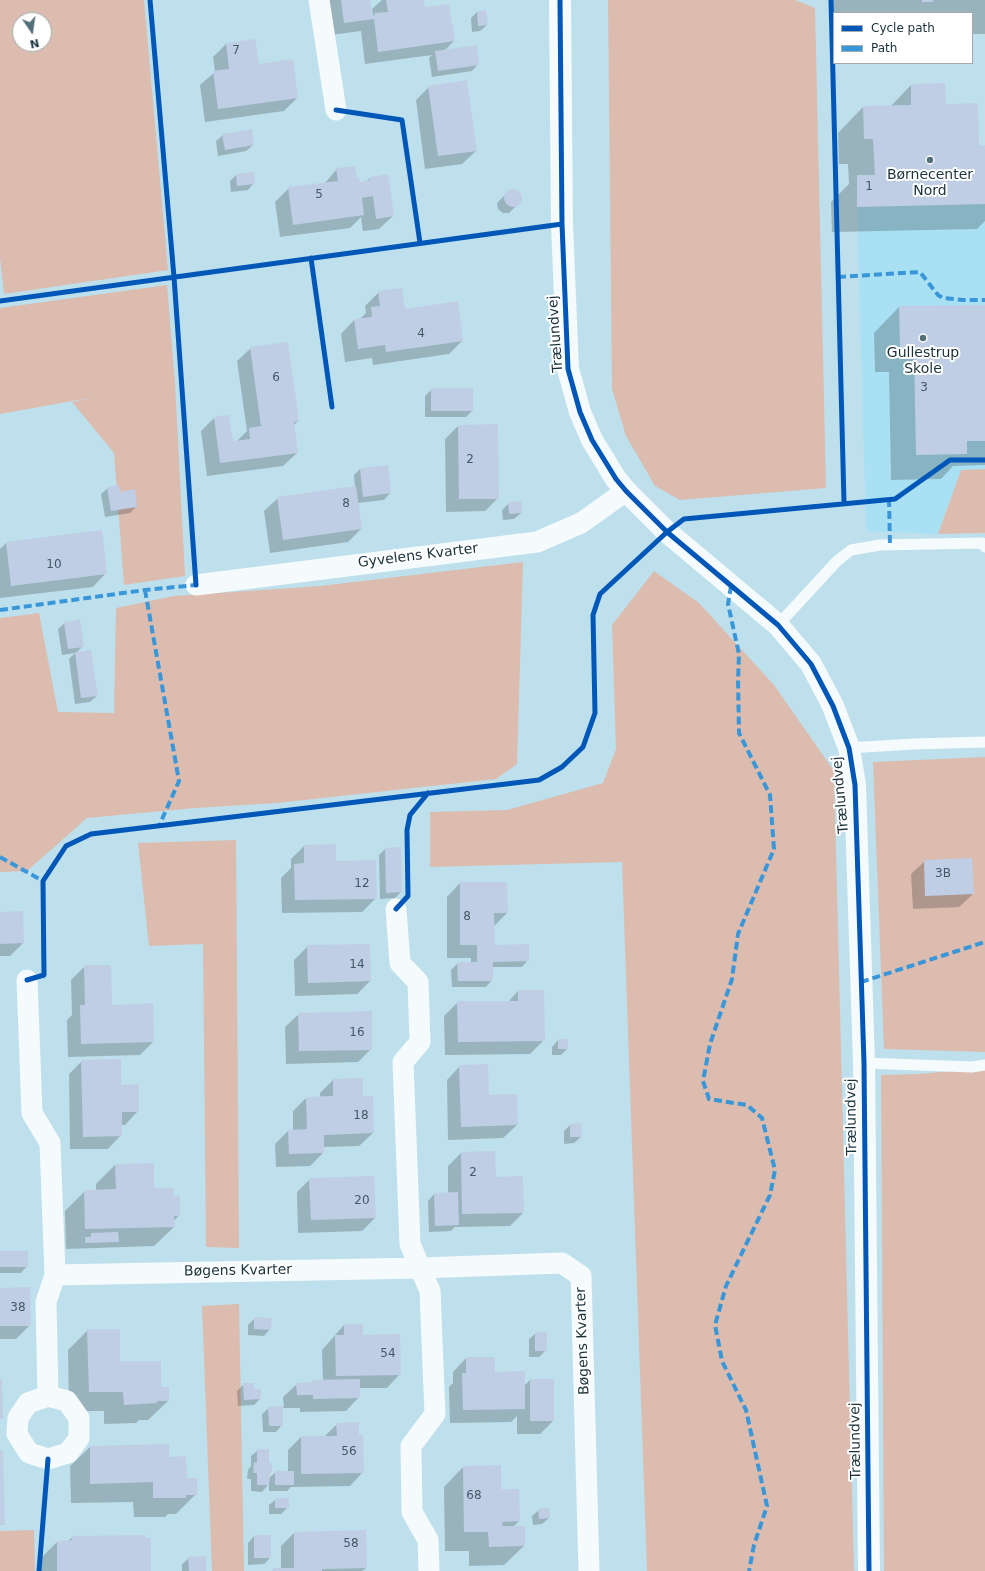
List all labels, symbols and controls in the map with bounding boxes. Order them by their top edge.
north arrow [12,12,52,52]
legend [833,12,973,64]
text: Cycle path [871,21,935,35]
text: N [29,36,41,51]
text: Path [871,41,897,55]
house number: 7 [232,44,240,58]
marker: Børnecenter Nord [925,155,935,165]
place label: Børnecenter Nord [887,167,973,200]
house number: 1 [865,180,873,194]
house number: 5 [315,188,323,202]
street label: Trælundvej [545,295,567,373]
house number: 4 [417,327,425,341]
marker: Gullestrup Skole [918,333,928,343]
place label: Gullestrup Skole [887,345,959,378]
house number: 6 [272,371,280,385]
house number: 3 [920,381,928,395]
house number: 2 [466,453,474,467]
house number: 8 [342,497,350,511]
street label: Gyvelens Kvarter [357,540,479,572]
house number: 10 [46,558,62,572]
street label: Trælundvej [829,756,853,834]
house number: 3B [935,867,951,881]
house number: 12 [354,877,370,891]
house number: 8 [463,910,471,924]
house number: 14 [349,958,365,972]
house number: 16 [349,1026,365,1040]
street label: Trælundvej [843,1078,861,1156]
house number: 18 [353,1109,369,1123]
house number: 2 [469,1166,477,1180]
house number: 20 [354,1194,370,1208]
street label: Bøgens Kvarter [184,1262,292,1280]
street label: Bøgens Kvarter [573,1287,593,1395]
house number: 38 [10,1301,26,1315]
house number: 54 [380,1347,396,1361]
street label: Trælundvej [847,1402,865,1480]
house number: 56 [341,1445,357,1459]
house number: 68 [466,1489,482,1503]
house number: 58 [343,1537,359,1551]

